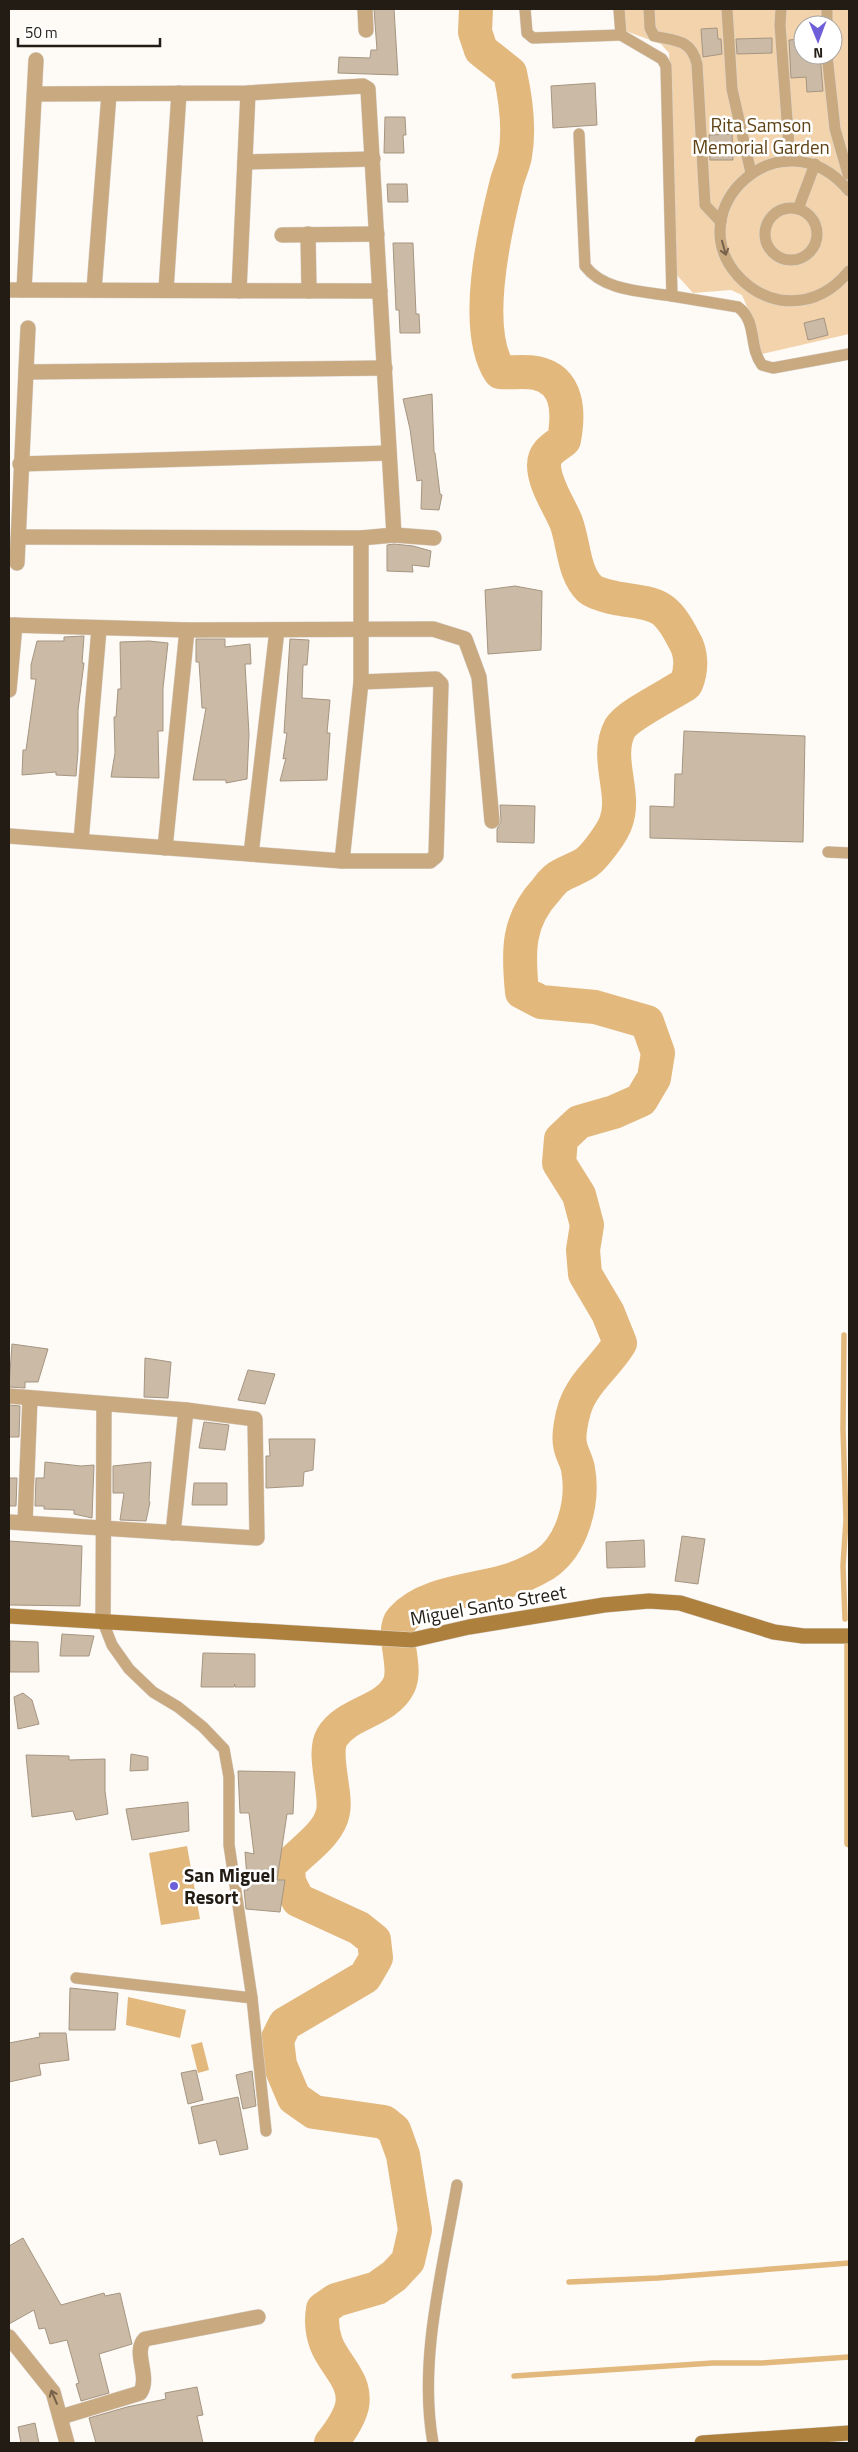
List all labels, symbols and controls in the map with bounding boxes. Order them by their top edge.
scale bar [18,15,160,47]
north arrow [793,15,843,65]
text: 50 m [25,21,58,44]
text: N [813,43,823,64]
park label: Rita Samson Memorial Garden [692,110,830,161]
one-way arrow [720,240,730,256]
street label: Miguel Santo Street [408,1576,569,1633]
place label: San Miguel Resort [184,1860,275,1911]
marker: San Miguel Resort [168,1880,180,1892]
one-way arrow [48,2390,58,2405]

